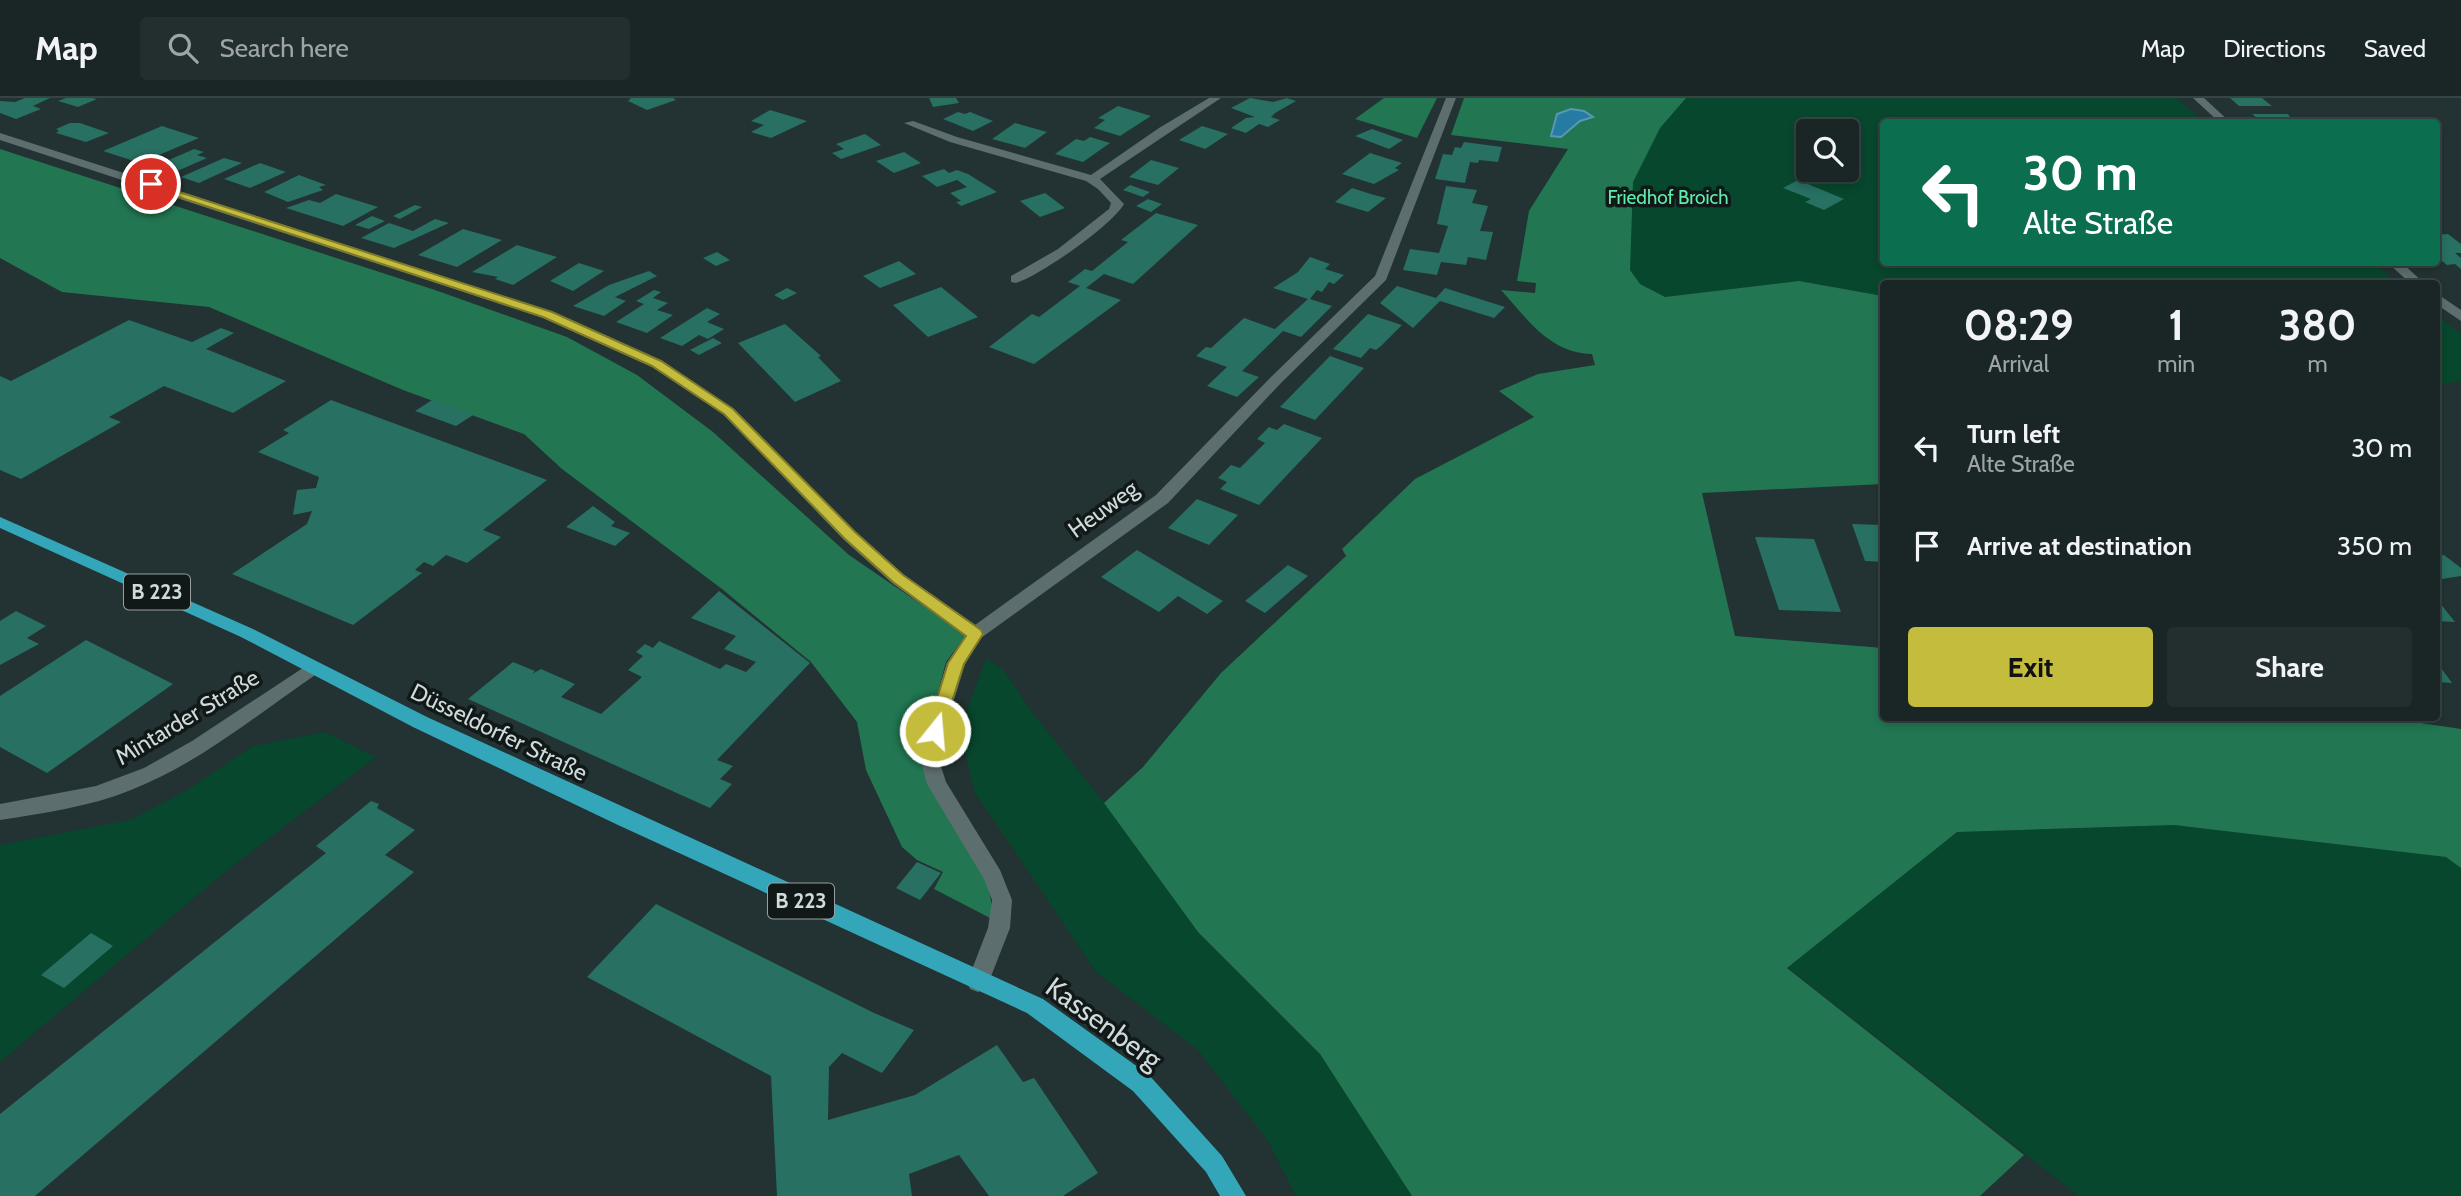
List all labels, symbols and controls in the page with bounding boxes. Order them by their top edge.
search box [140,17,630,80]
text: Map [35,28,98,68]
icon: search [164,29,202,67]
text: Search here [220,32,349,64]
text: Map [2141,34,2185,63]
text: Directions [2223,34,2326,63]
text: Saved [2364,34,2426,63]
map controls [1796,119,1859,182]
button: search [1796,119,1859,182]
text: 30 m [2023,143,2138,202]
icon: left [1908,147,1999,238]
pin [121,154,181,214]
icon: arrive [132,165,170,203]
park label: Friedhof Broich [1608,186,1729,209]
text: Alte Straße [2023,203,2173,242]
text: 08:29 [1964,299,2074,351]
text: 1 [2169,299,2184,351]
text: 380 [2279,299,2356,351]
text: Arrival [1988,350,2049,378]
text: min [2157,350,2195,378]
text: m [2308,350,2328,378]
text: Turn left [1967,418,2060,450]
icon: left [1908,429,1946,467]
text: 30 m [2351,432,2412,464]
text: Alte Straße [1967,450,2075,478]
street label: Heuweg [1063,474,1144,544]
icon: arrive [1908,527,1946,565]
text: Arrive at destination [1967,530,2192,562]
text: 350 m [2337,530,2412,562]
road number: B 223 [124,574,190,610]
button: Exit [1908,627,2153,707]
button: Share [2167,627,2412,707]
street label: Mintarder Straße [110,663,264,771]
street label: Düsseldorfer Straße [406,677,592,787]
position arrow [898,694,972,768]
road number: B 223 [768,884,834,918]
street label: Kassenberg [1039,970,1169,1077]

